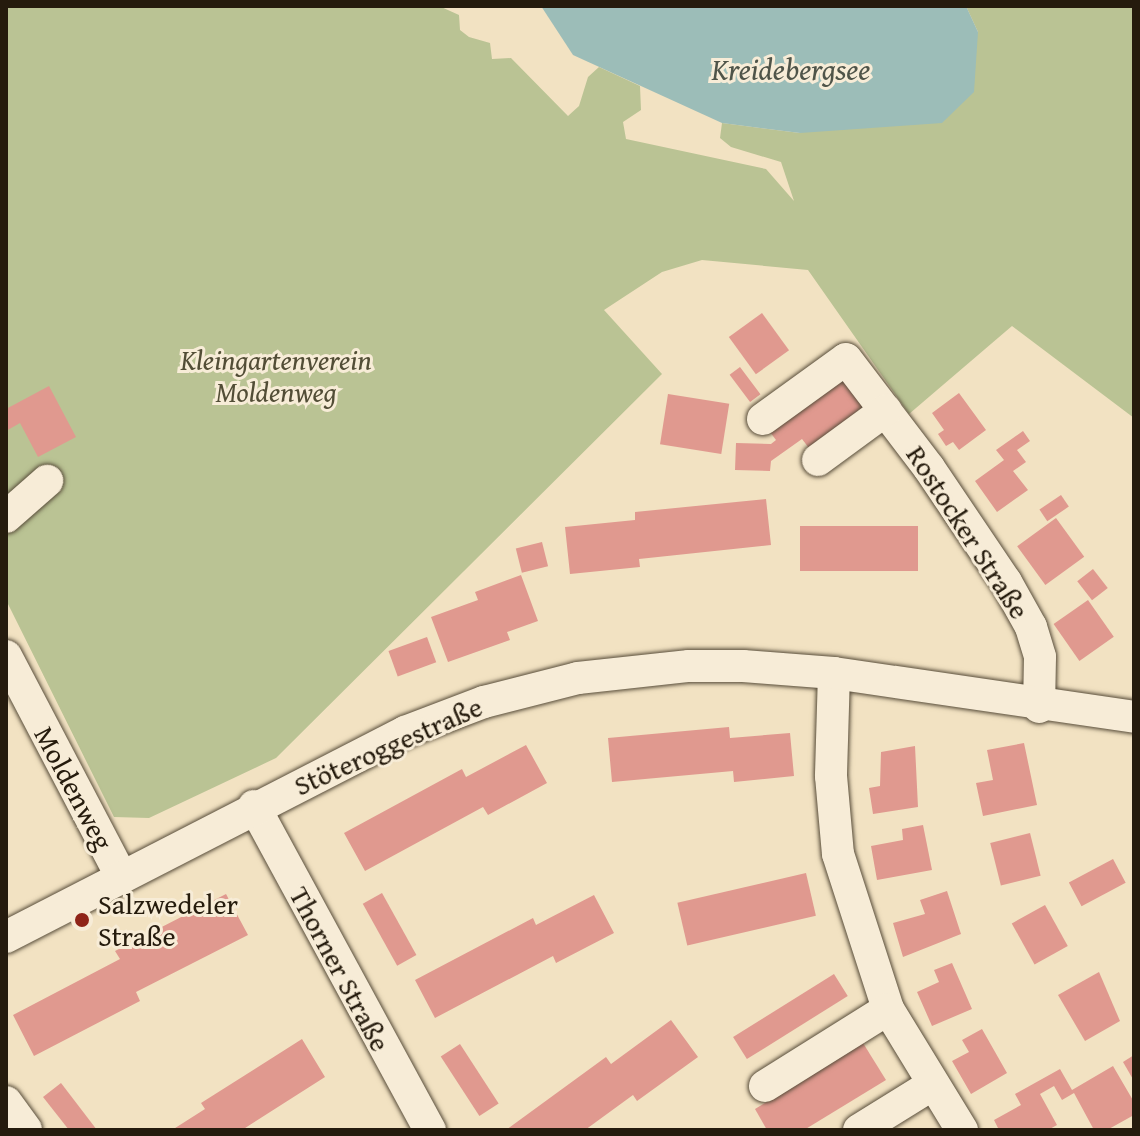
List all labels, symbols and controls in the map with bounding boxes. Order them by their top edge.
water label: Kreidebergsee [712,51,870,87]
park label: Kleingartenverein Moldenweg [180,343,372,409]
street label: Rostocker Straße [900,439,1036,625]
street label: Stöteroggestraße [289,690,487,802]
street label: Moldenweg [27,720,121,856]
street label: Thorner Straße [283,881,397,1057]
place label: Salzwedeler Straße [98,887,238,953]
marker: Salzwedeler Straße [73,911,91,929]

